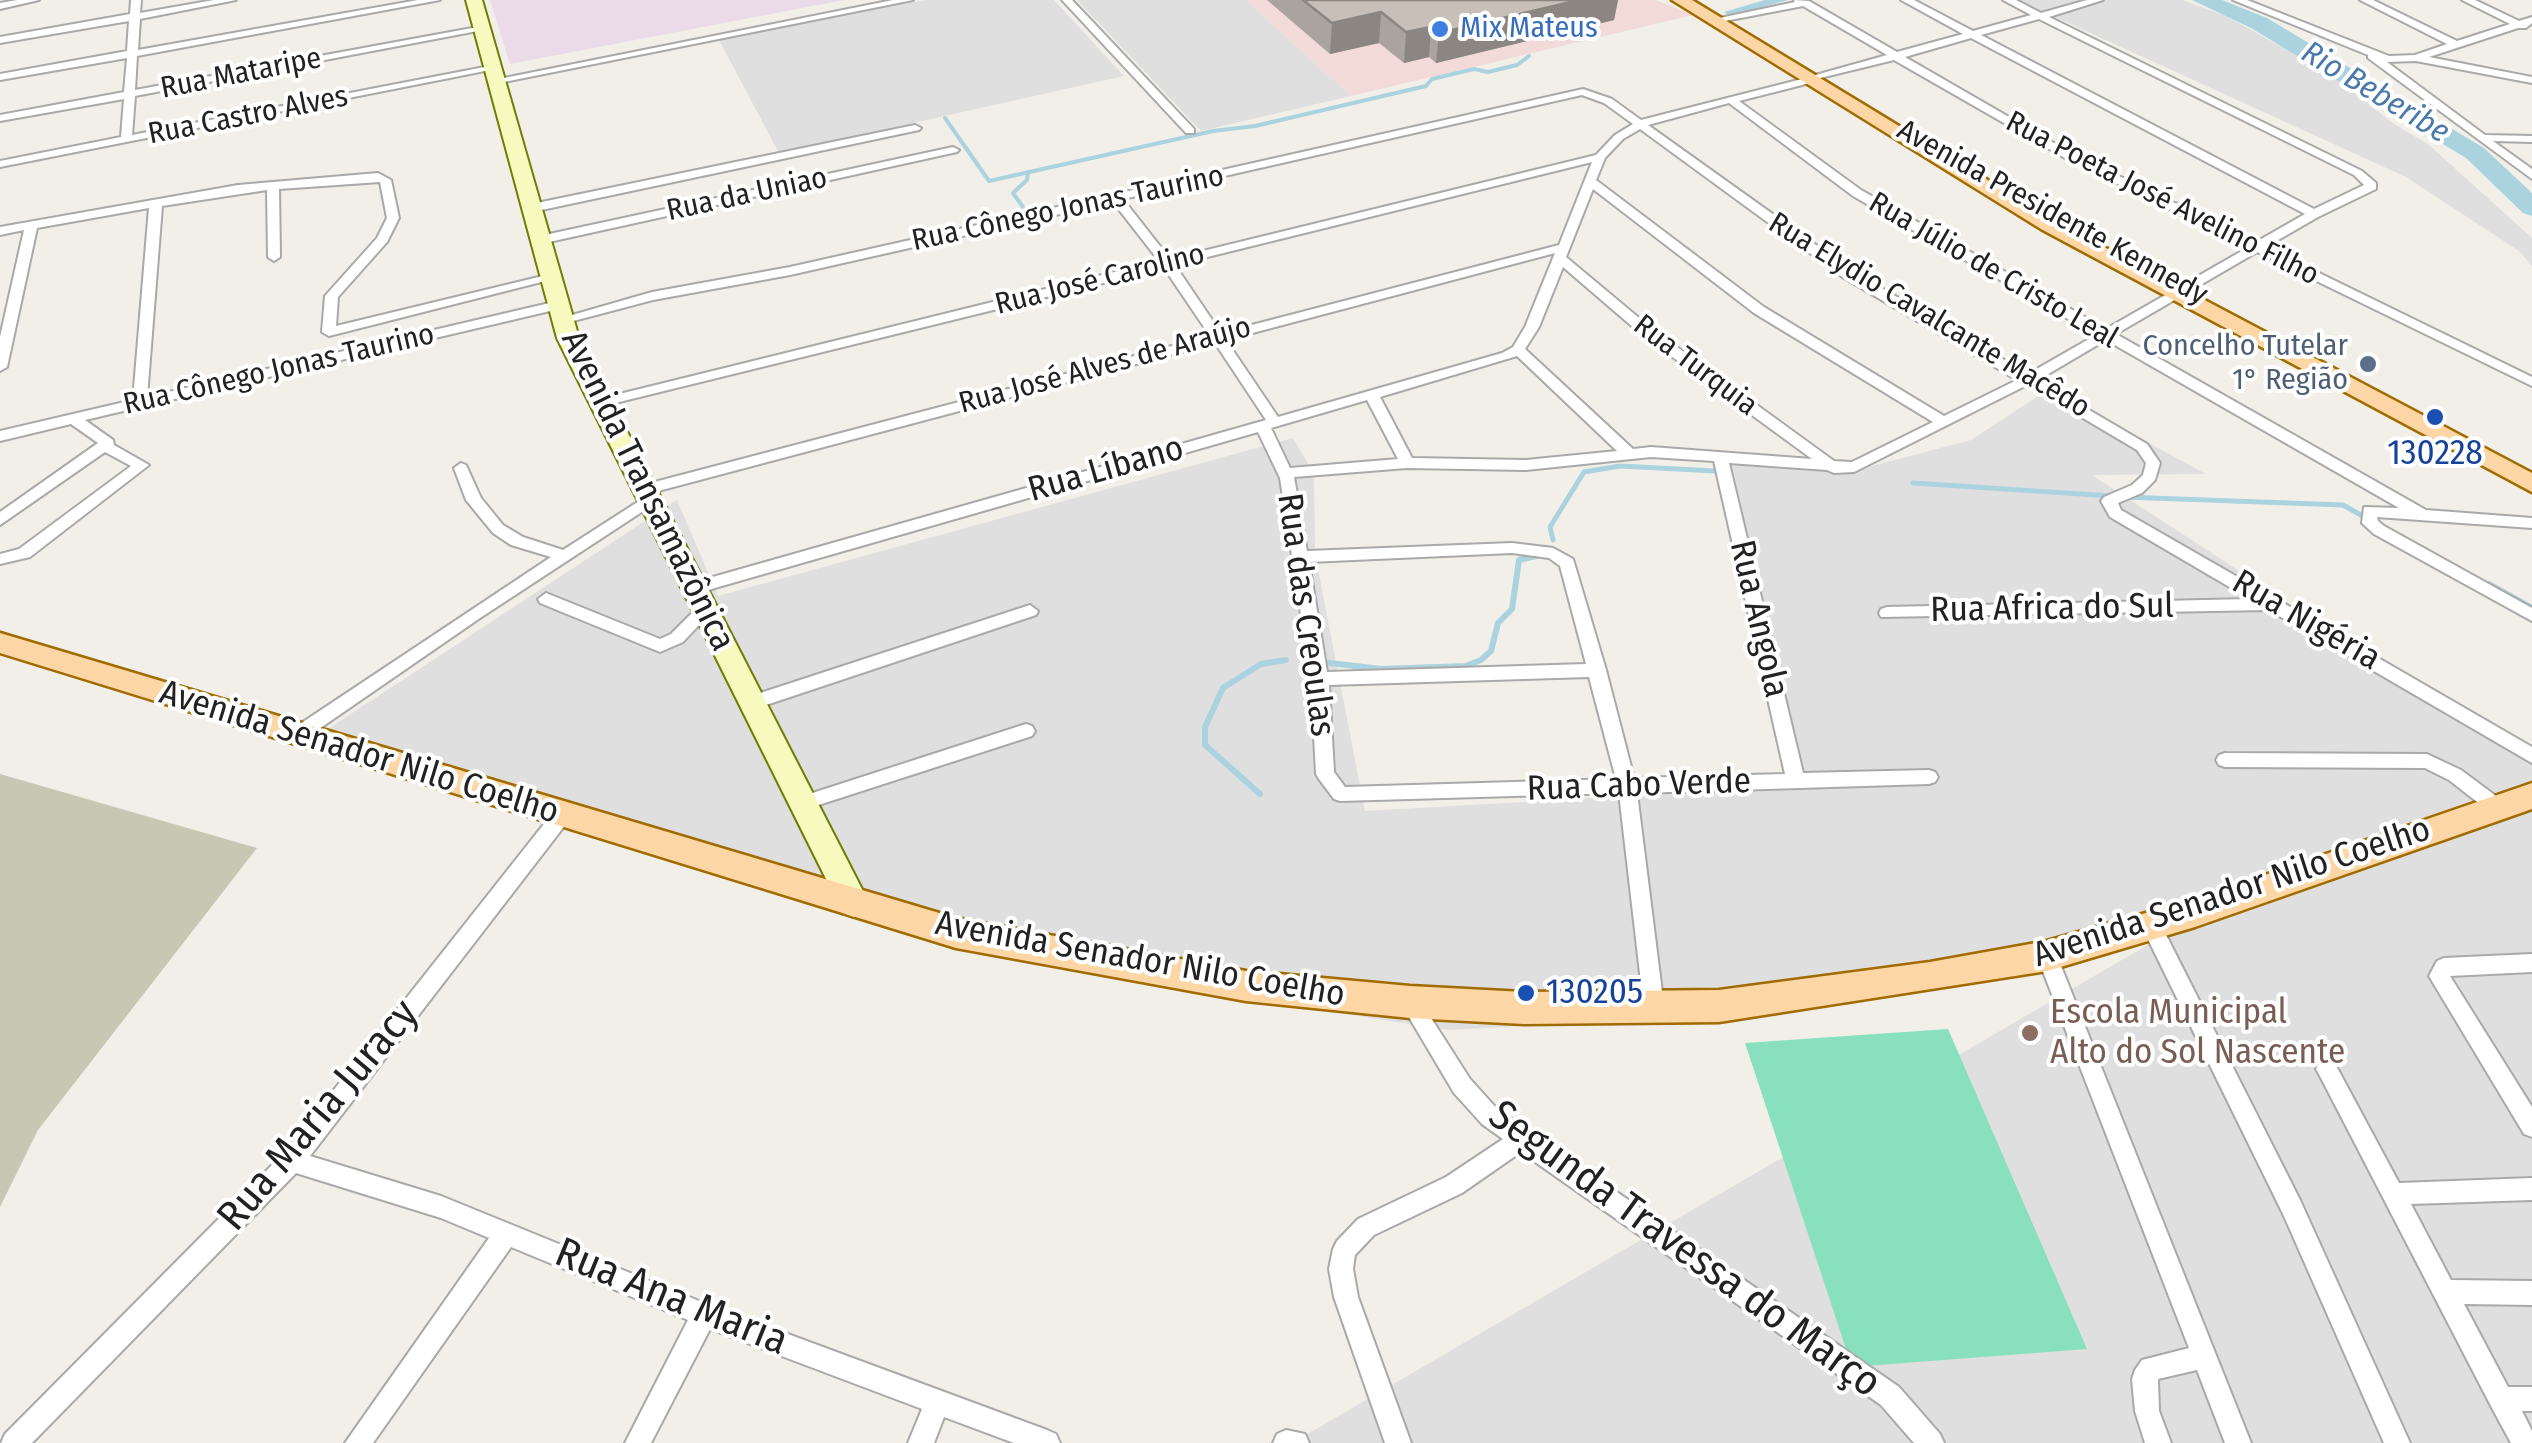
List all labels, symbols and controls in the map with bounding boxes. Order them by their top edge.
place label: Mix Mateus [1460,11,1598,47]
marker: Mix Mateus [1429,18,1451,40]
water label: Rio Beberibe [2294,34,2456,152]
street label: Rua Mataripe [158,41,324,107]
street label: Rua Castro Alves [145,79,351,153]
street label: Rua Poeta José Avelino Filho [2000,104,2324,294]
street label: Avenida Presidente Kennedy [1891,113,2213,313]
street label: Rua Cônego Jonas Taurino [909,158,1227,260]
street label: Rua da Uniao [663,160,831,230]
street label: Rua Júlio de Cristo Leal [1862,185,2124,357]
street label: Rua Elydio Cavalcante Macêdo [1762,206,2096,426]
street label: Rua José Carolino [992,237,1208,323]
street label: Rua Turquia [1626,308,1764,424]
street label: Rua José Alves de Araújo [955,310,1255,422]
street label: Rua Cônego Jonas Taurino [120,317,438,423]
street label: Avenida Transamazônica [551,324,743,658]
place label: Concelho Tutelar 1° Região [2143,329,2348,400]
marker: Concelho Tutelar 1° Região [2357,353,2379,375]
marker: 130228 [2424,406,2446,428]
street label: Rua Líbano [1024,428,1188,512]
place label: 130228 [2387,433,2483,475]
street label: Rua das Creoulas [1267,491,1343,739]
street label: Rua Angola [1720,536,1796,702]
street label: Rua Nigéria [2224,562,2388,680]
street label: Rua Africa do Sul [1930,586,2174,632]
street label: Avenida Senador Nilo Coelho [154,672,564,834]
street label: Rua Cabo Verde [1526,761,1752,811]
street label: Avenida Senador Nilo Coelho [2028,809,2436,977]
street label: Avenida Senador Nilo Coelho [932,903,1348,1017]
place label: 130205 [1546,972,1643,1014]
marker: 130205 [1515,982,1537,1004]
street label: Rua Maria Juracy [208,990,430,1242]
place label: Escola Municipal Alto do Sol Nascente [2050,992,2345,1074]
marker: Escola Municipal Alto do Sol Nascente [2019,1022,2041,1044]
street label: Segunda Travessa do Março [1478,1091,1890,1409]
street label: Rua Ana Maria [547,1229,795,1367]

